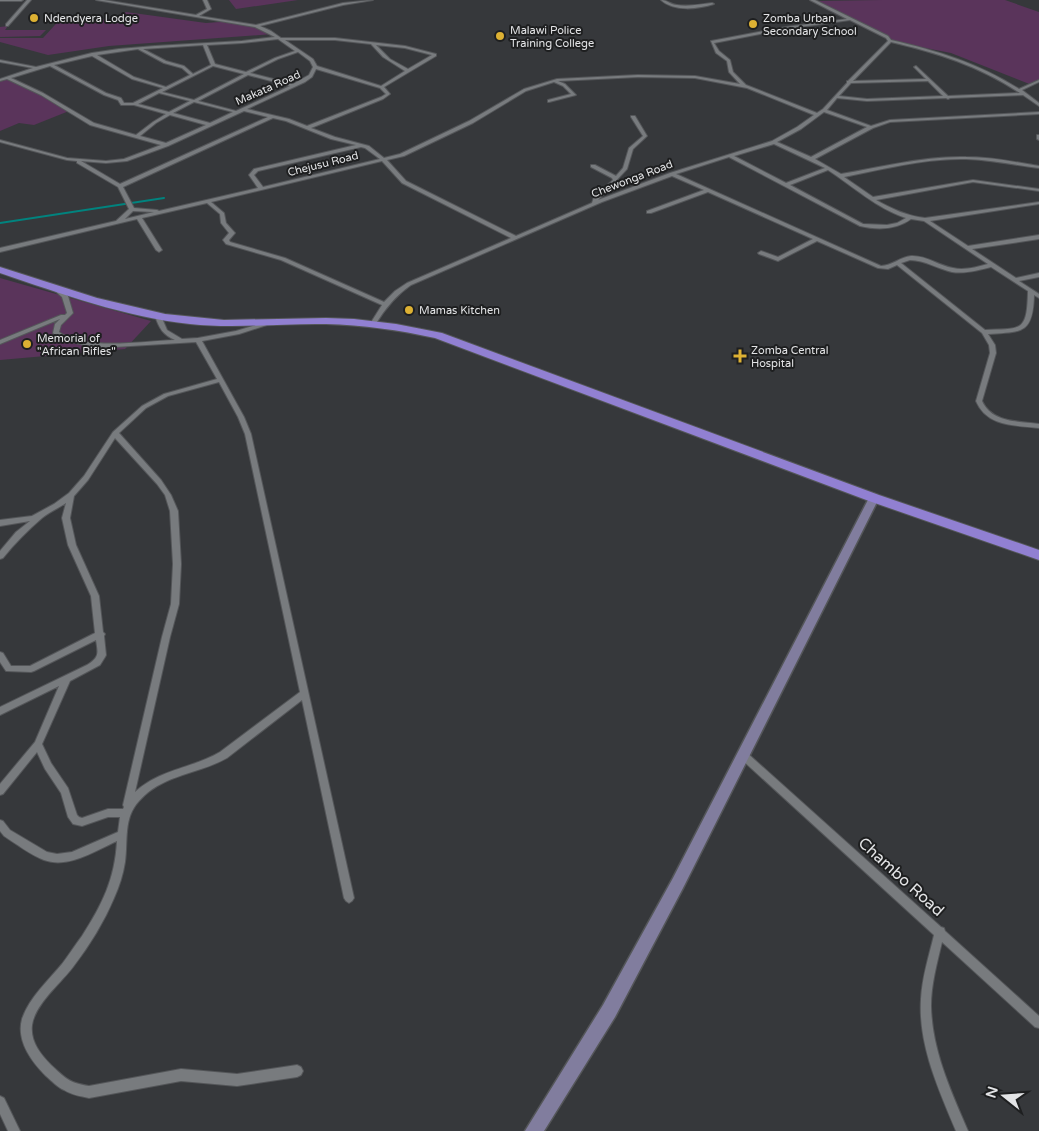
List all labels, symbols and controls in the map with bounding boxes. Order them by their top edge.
marker: Ndendyera Lodge [28,12,40,24]
place label: Ndendyera Lodge [44,12,138,25]
place label: Zomba Urban Secondary School [763,12,857,38]
marker: Zomba Urban Secondary School [747,18,759,30]
place label: Malawi Police Training College [510,24,594,50]
marker: Malawi Police Training College [494,30,506,42]
street label: Makata Road [234,68,302,108]
street label: Chejusu Road [286,149,360,179]
street label: Chewonga Road [589,157,675,201]
marker: Mamas Kitchen [403,304,415,316]
place label: Mamas Kitchen [419,304,500,317]
place label: Memorial of "African Rifles" [37,332,116,358]
marker: Memorial of "African Rifles" [21,338,33,350]
place label: Zomba Central Hospital [751,344,828,370]
marker: Zomba Central Hospital [733,349,747,363]
street label: Chambo Road [854,833,948,921]
north arrow [979,1071,1029,1121]
text: N [982,1084,1002,1100]

